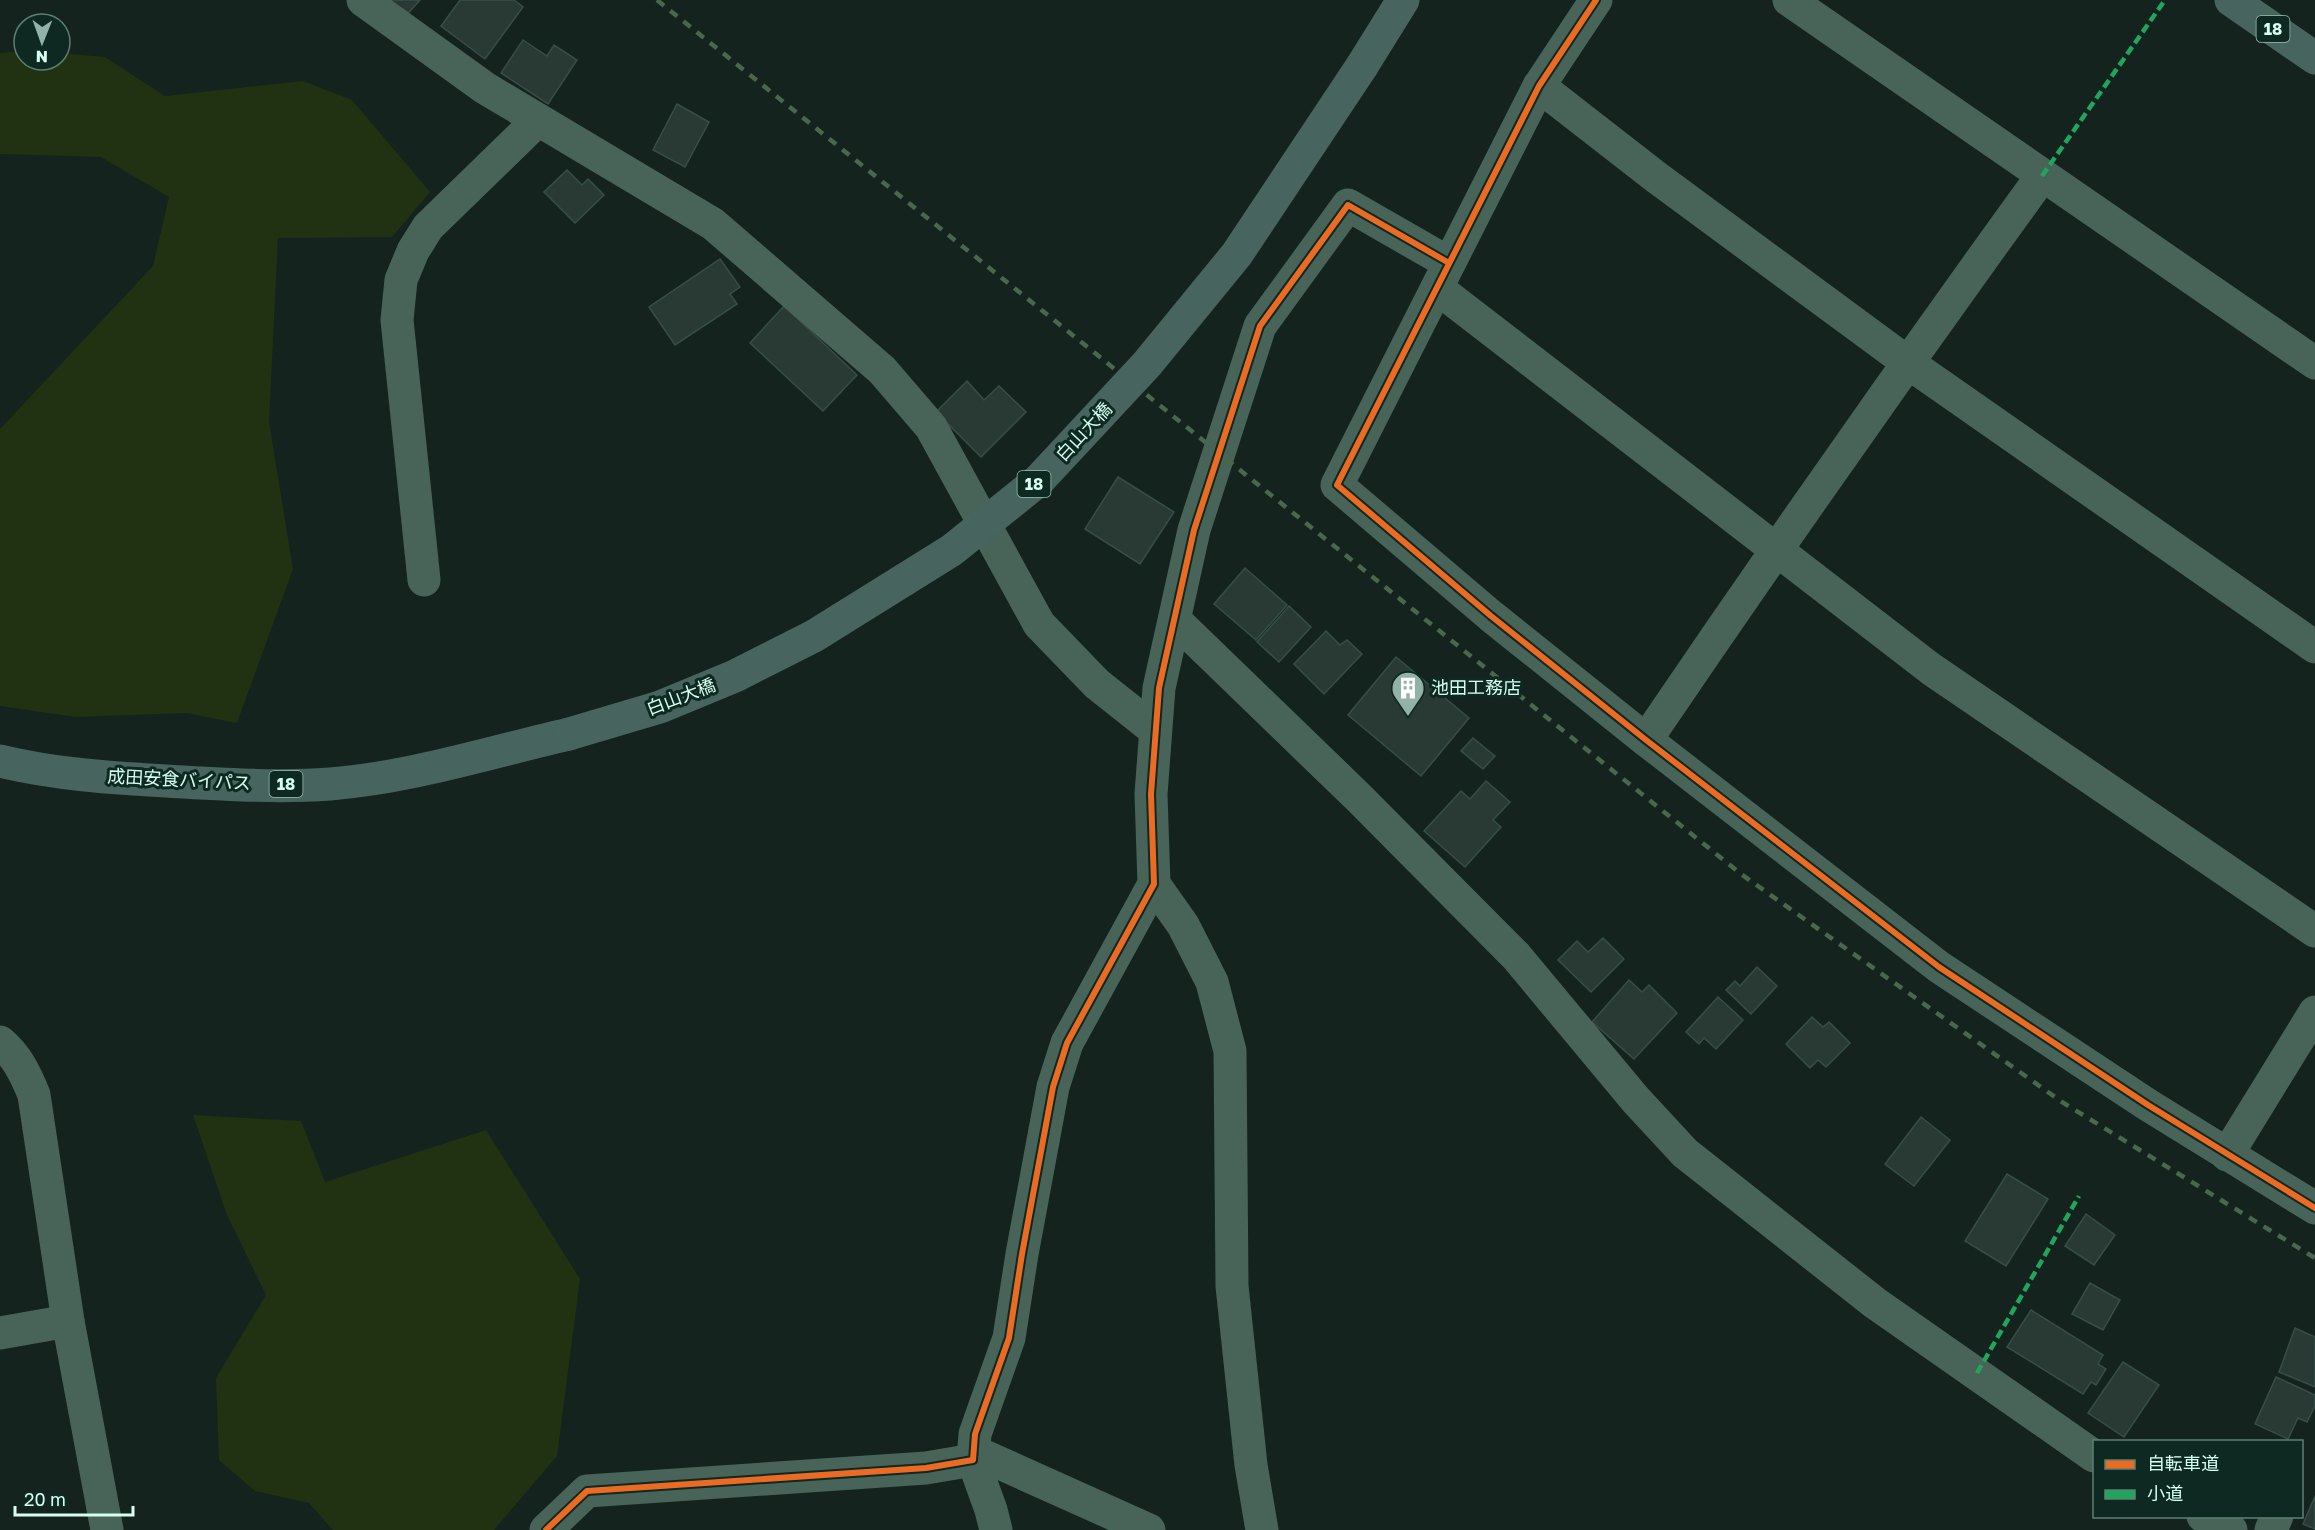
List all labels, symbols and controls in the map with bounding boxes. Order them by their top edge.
north arrow [12,12,72,72]
road number: 18 [2256,16,2290,42]
text: N [35,47,48,67]
street label: 白山大橋 [1051,397,1116,465]
road number: 18 [1018,471,1050,497]
building icon: 池田工務店 [1390,670,1426,717]
street label: 白山大橋 [643,673,718,719]
place label: 池田工務店 [1431,676,1521,698]
street label: 成田安食バイパス [107,764,251,794]
road number: 18 [270,771,302,797]
legend [2093,1440,2303,1518]
text: 自転車道 [2147,1452,2219,1474]
scale bar [15,1479,134,1517]
text: 小道 [2147,1482,2183,1504]
text: 20 m [24,1488,66,1510]

